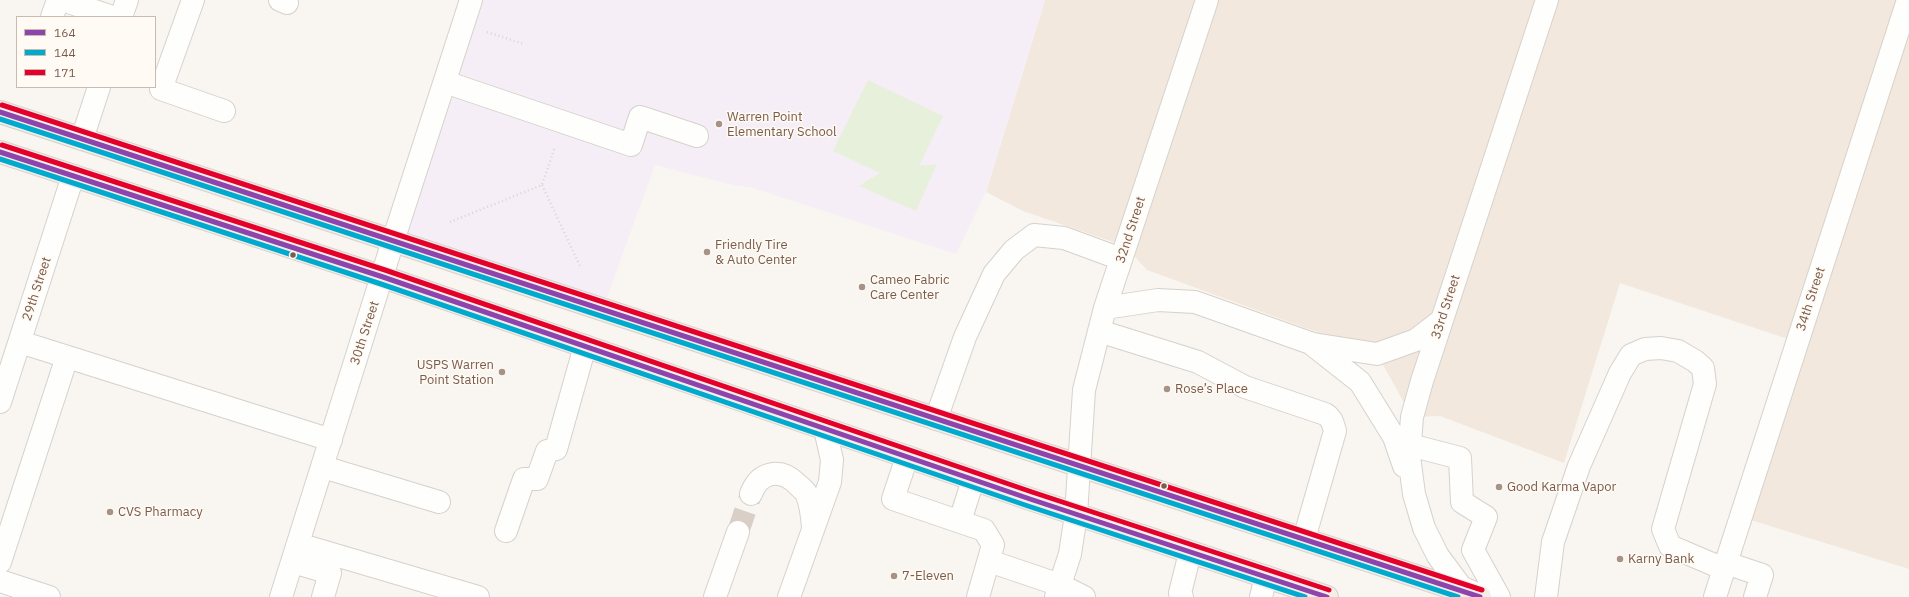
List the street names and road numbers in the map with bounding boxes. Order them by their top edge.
street label: 32nd Street [1113,195,1149,265]
street label: 29th Street [19,255,55,323]
street label: 34th Street [1793,265,1829,333]
street label: 33rd Street [1428,273,1464,341]
street label: 30th Street [347,299,383,367]

